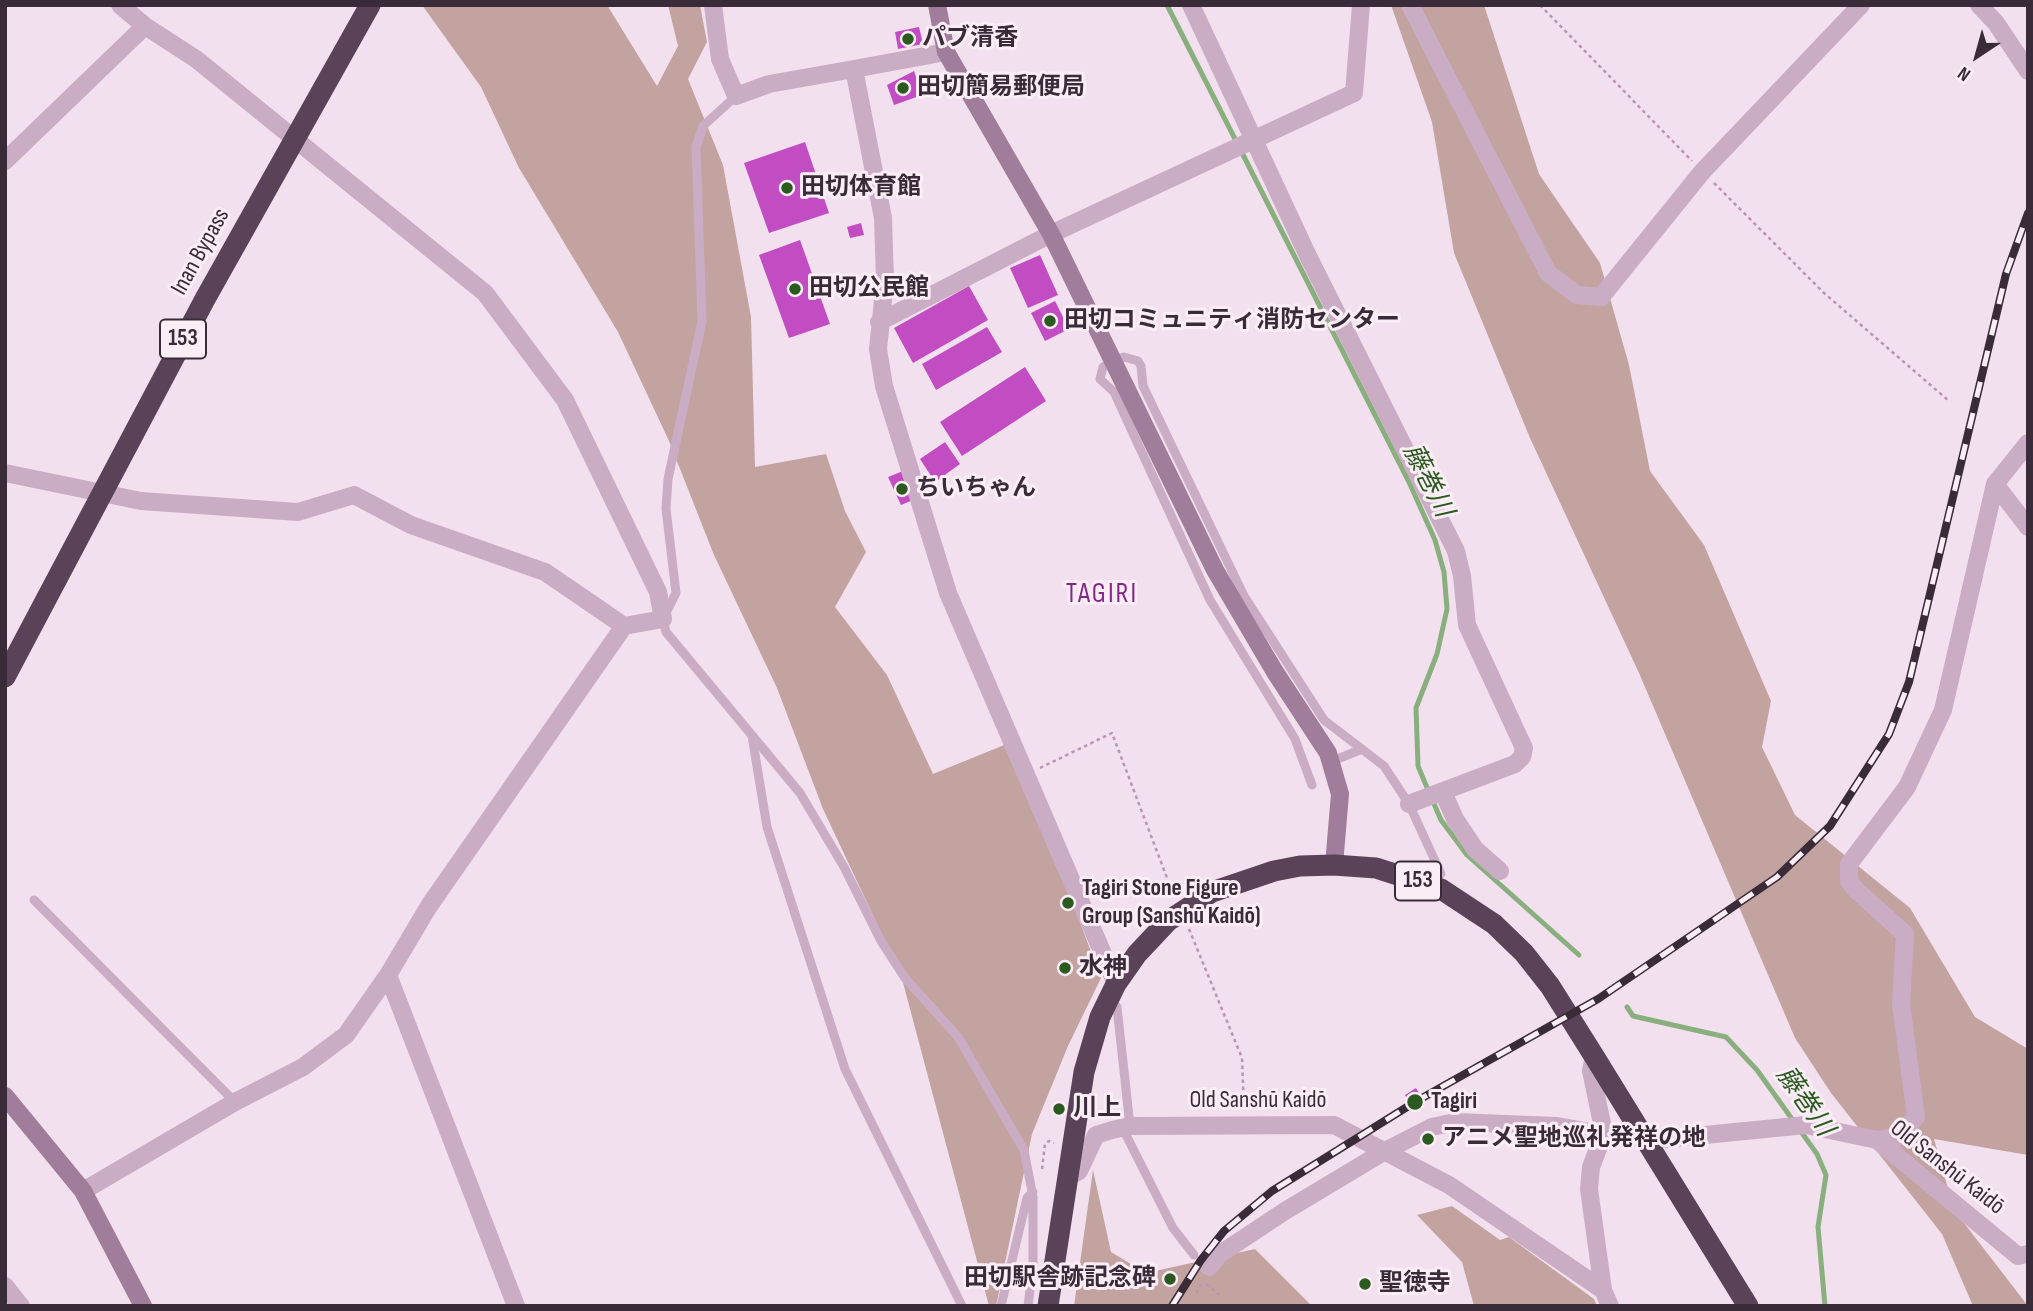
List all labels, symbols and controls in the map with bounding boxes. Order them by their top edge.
north arrow [1942,21,2012,91]
place label: パブ清香 [922,25,1018,53]
marker: パブ清香 [900,31,916,47]
text: N [1953,61,1975,86]
place label: 田切簡易郵便局 [917,74,1085,102]
marker: 田切簡易郵便局 [895,80,911,96]
place label: 田切体育館 [801,174,921,202]
marker: 田切体育館 [779,180,795,196]
street label: Inan Bypass [166,204,236,300]
place label: 田切公民館 [809,275,929,303]
marker: 田切公民館 [787,281,803,297]
place label: 田切コミュニティ消防センター [1064,307,1400,335]
marker: 田切コミュニティ消防センター [1042,313,1058,329]
road number: 153 [160,320,206,358]
water label: 藤巻川 [1395,439,1459,523]
place label: ちいちゃん [916,475,1036,503]
marker: ちいちゃん [894,481,910,497]
district label: TAGIRI [1067,578,1137,612]
road number: 153 [1395,862,1441,900]
place label: Tagiri Stone Figure Group (Sanshū Kaidō) [1082,875,1261,931]
marker: Tagiri Stone Figure Group (Sanshū Kaidō) [1060,895,1076,911]
place label: 水神 [1079,954,1127,982]
marker: 水神 [1057,960,1073,976]
water label: 藤巻川 [1769,1061,1839,1143]
street label: Old Sanshū Kaidō [1189,1087,1327,1115]
place label: Tagiri [1431,1088,1477,1116]
marker: Tagiri [1405,1092,1425,1112]
place label: 川上 [1073,1095,1121,1123]
marker: 川上 [1051,1101,1067,1117]
street label: Old Sanshū Kaidō [1884,1114,2010,1222]
place label: アニメ聖地巡礼発祥の地 [1442,1125,1706,1153]
marker: アニメ聖地巡礼発祥の地 [1420,1131,1436,1147]
place label: 田切駅舎跡記念碑 [964,1265,1156,1293]
place label: 聖徳寺 [1379,1270,1451,1298]
marker: 田切駅舎跡記念碑 [1162,1271,1178,1287]
marker: 聖徳寺 [1357,1276,1373,1292]

